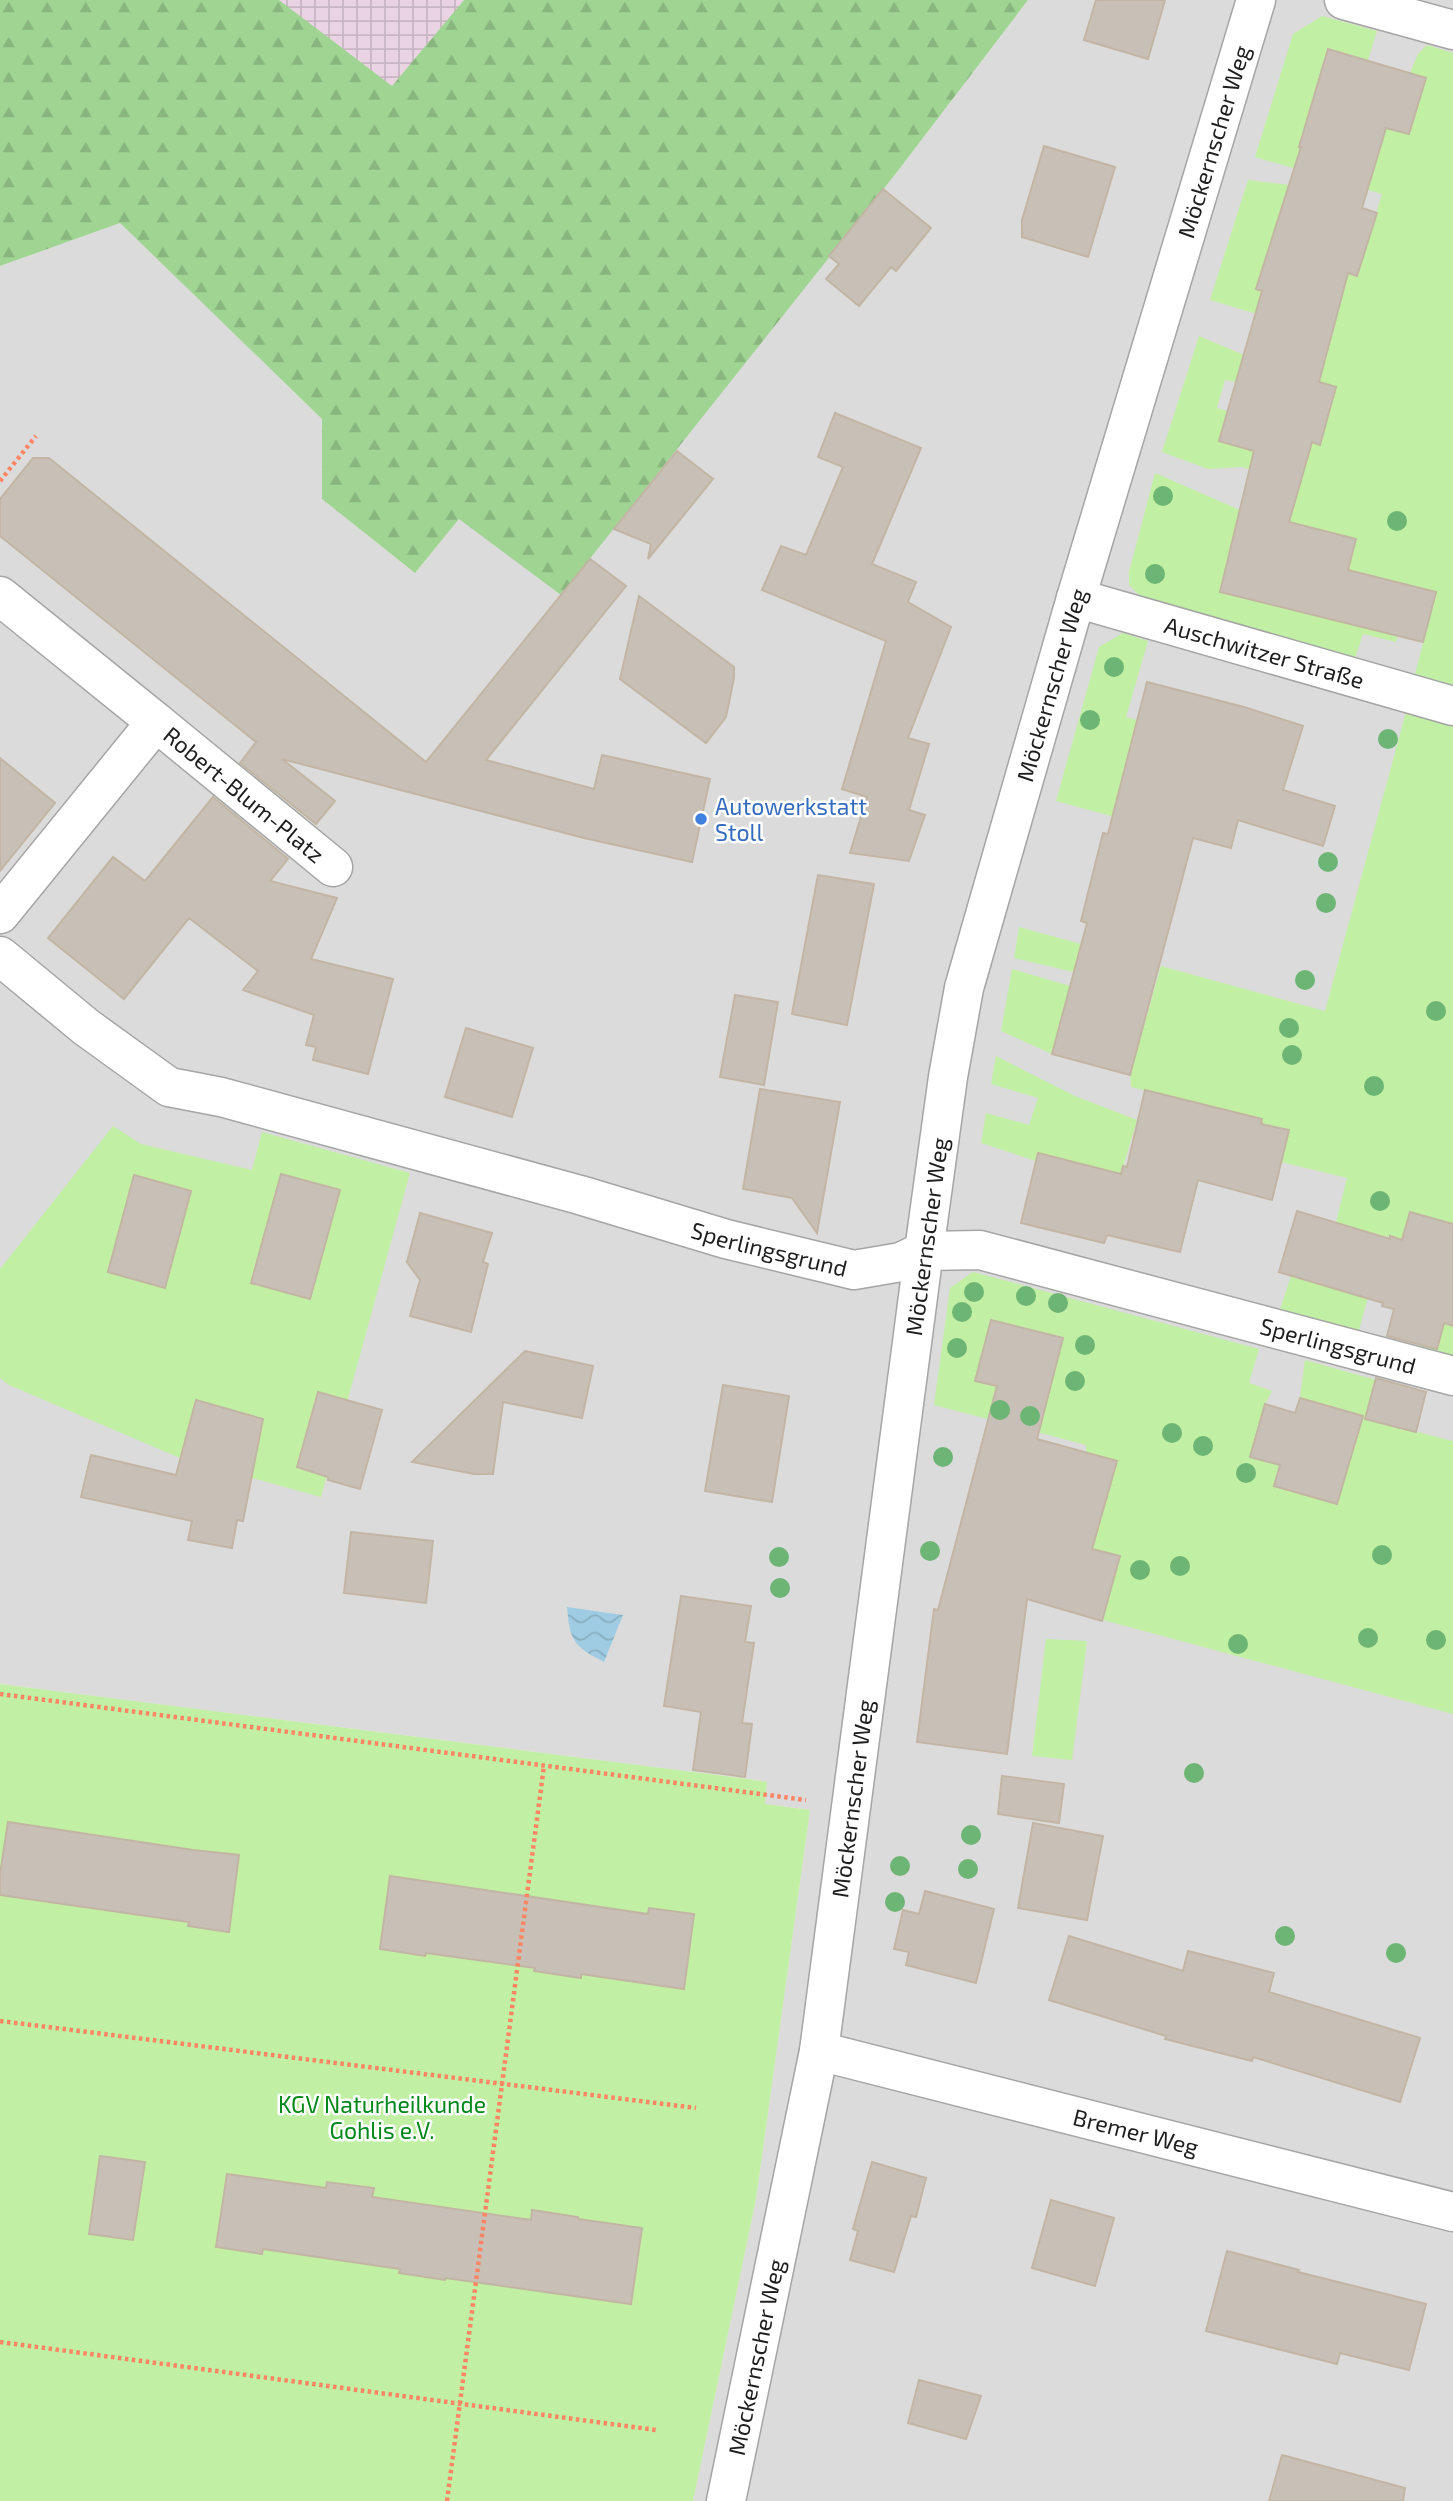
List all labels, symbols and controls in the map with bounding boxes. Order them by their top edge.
street label: Möckernscher Weg [1171,42,1256,241]
street label: Möckernscher Weg [1010,585,1092,785]
street label: Auschwitzer Straße [1161,610,1368,694]
street label: Robert-Blum-Platz [158,720,330,868]
place label: Autowerkstatt Stoll [715,792,867,846]
marker: Autowerkstatt Stoll [693,811,709,827]
street label: Möckernscher Weg [899,1136,954,1337]
street label: Sperlingsgrund [688,1215,850,1282]
street label: Sperlingsgrund [1257,1311,1419,1380]
street label: Möckernscher Weg [825,1698,879,1899]
park label: KGV Naturheilkunde Gohlis e.V. [278,2090,486,2144]
street label: Bremer Weg [1070,2102,1202,2161]
street label: Möckernscher Weg [722,2256,790,2458]

